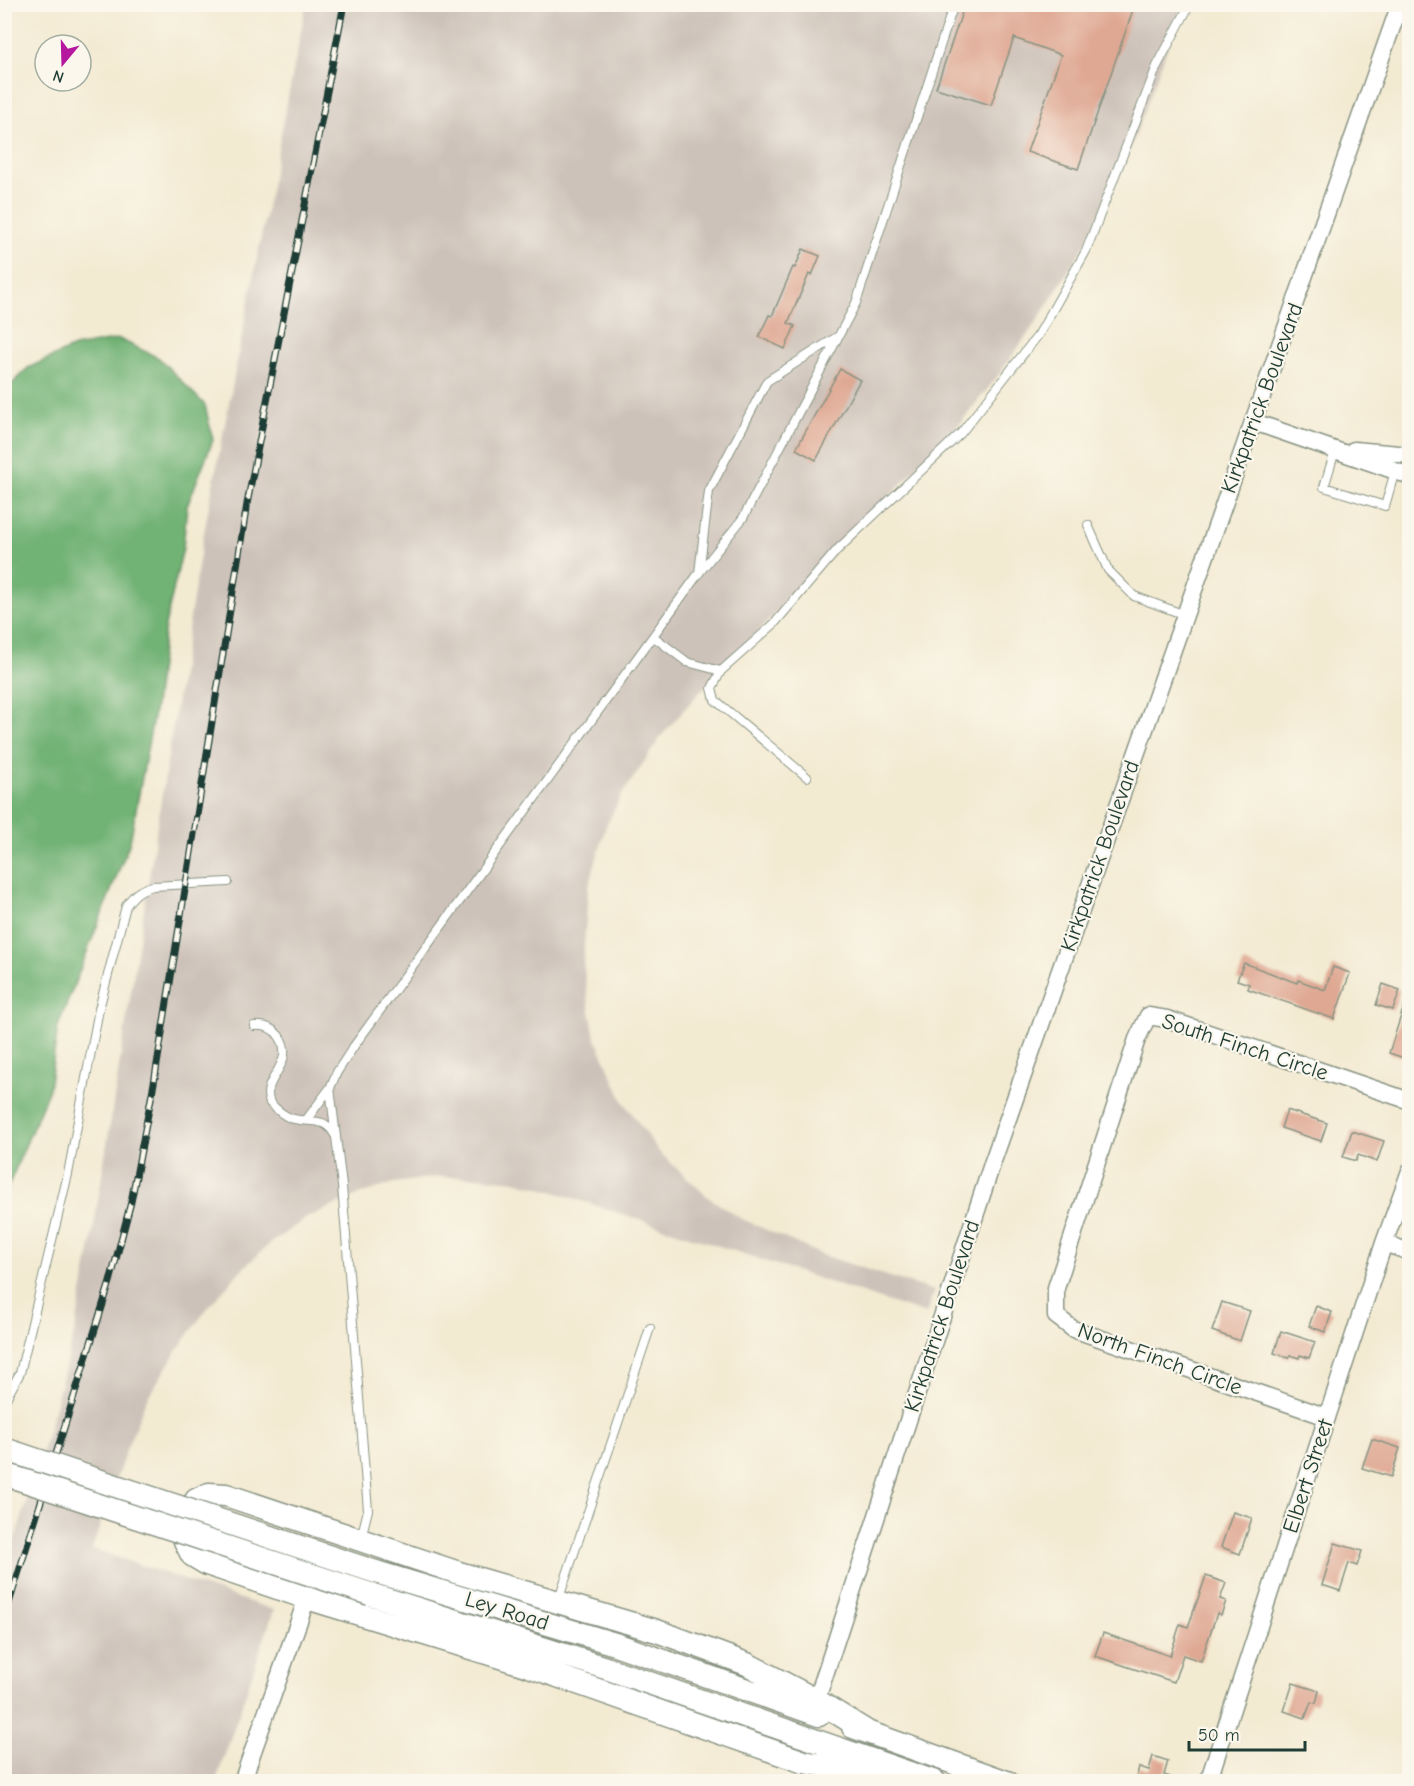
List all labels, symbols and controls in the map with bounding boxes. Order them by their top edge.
north arrow [33,33,93,93]
text: N [51,66,66,86]
street label: Kirkpatrick Boulevard [1215,299,1309,497]
street label: Kirkpatrick Boulevard [1055,757,1145,955]
street label: South Finch Circle [1159,1008,1331,1086]
street label: Kirkpatrick Boulevard [899,1217,985,1415]
street label: North Finch Circle [1074,1317,1246,1401]
street label: Elbert Street [1277,1415,1339,1536]
street label: Ley Road [462,1586,552,1636]
scale bar [1189,1714,1304,1752]
text: 50 m [1198,1725,1240,1746]

